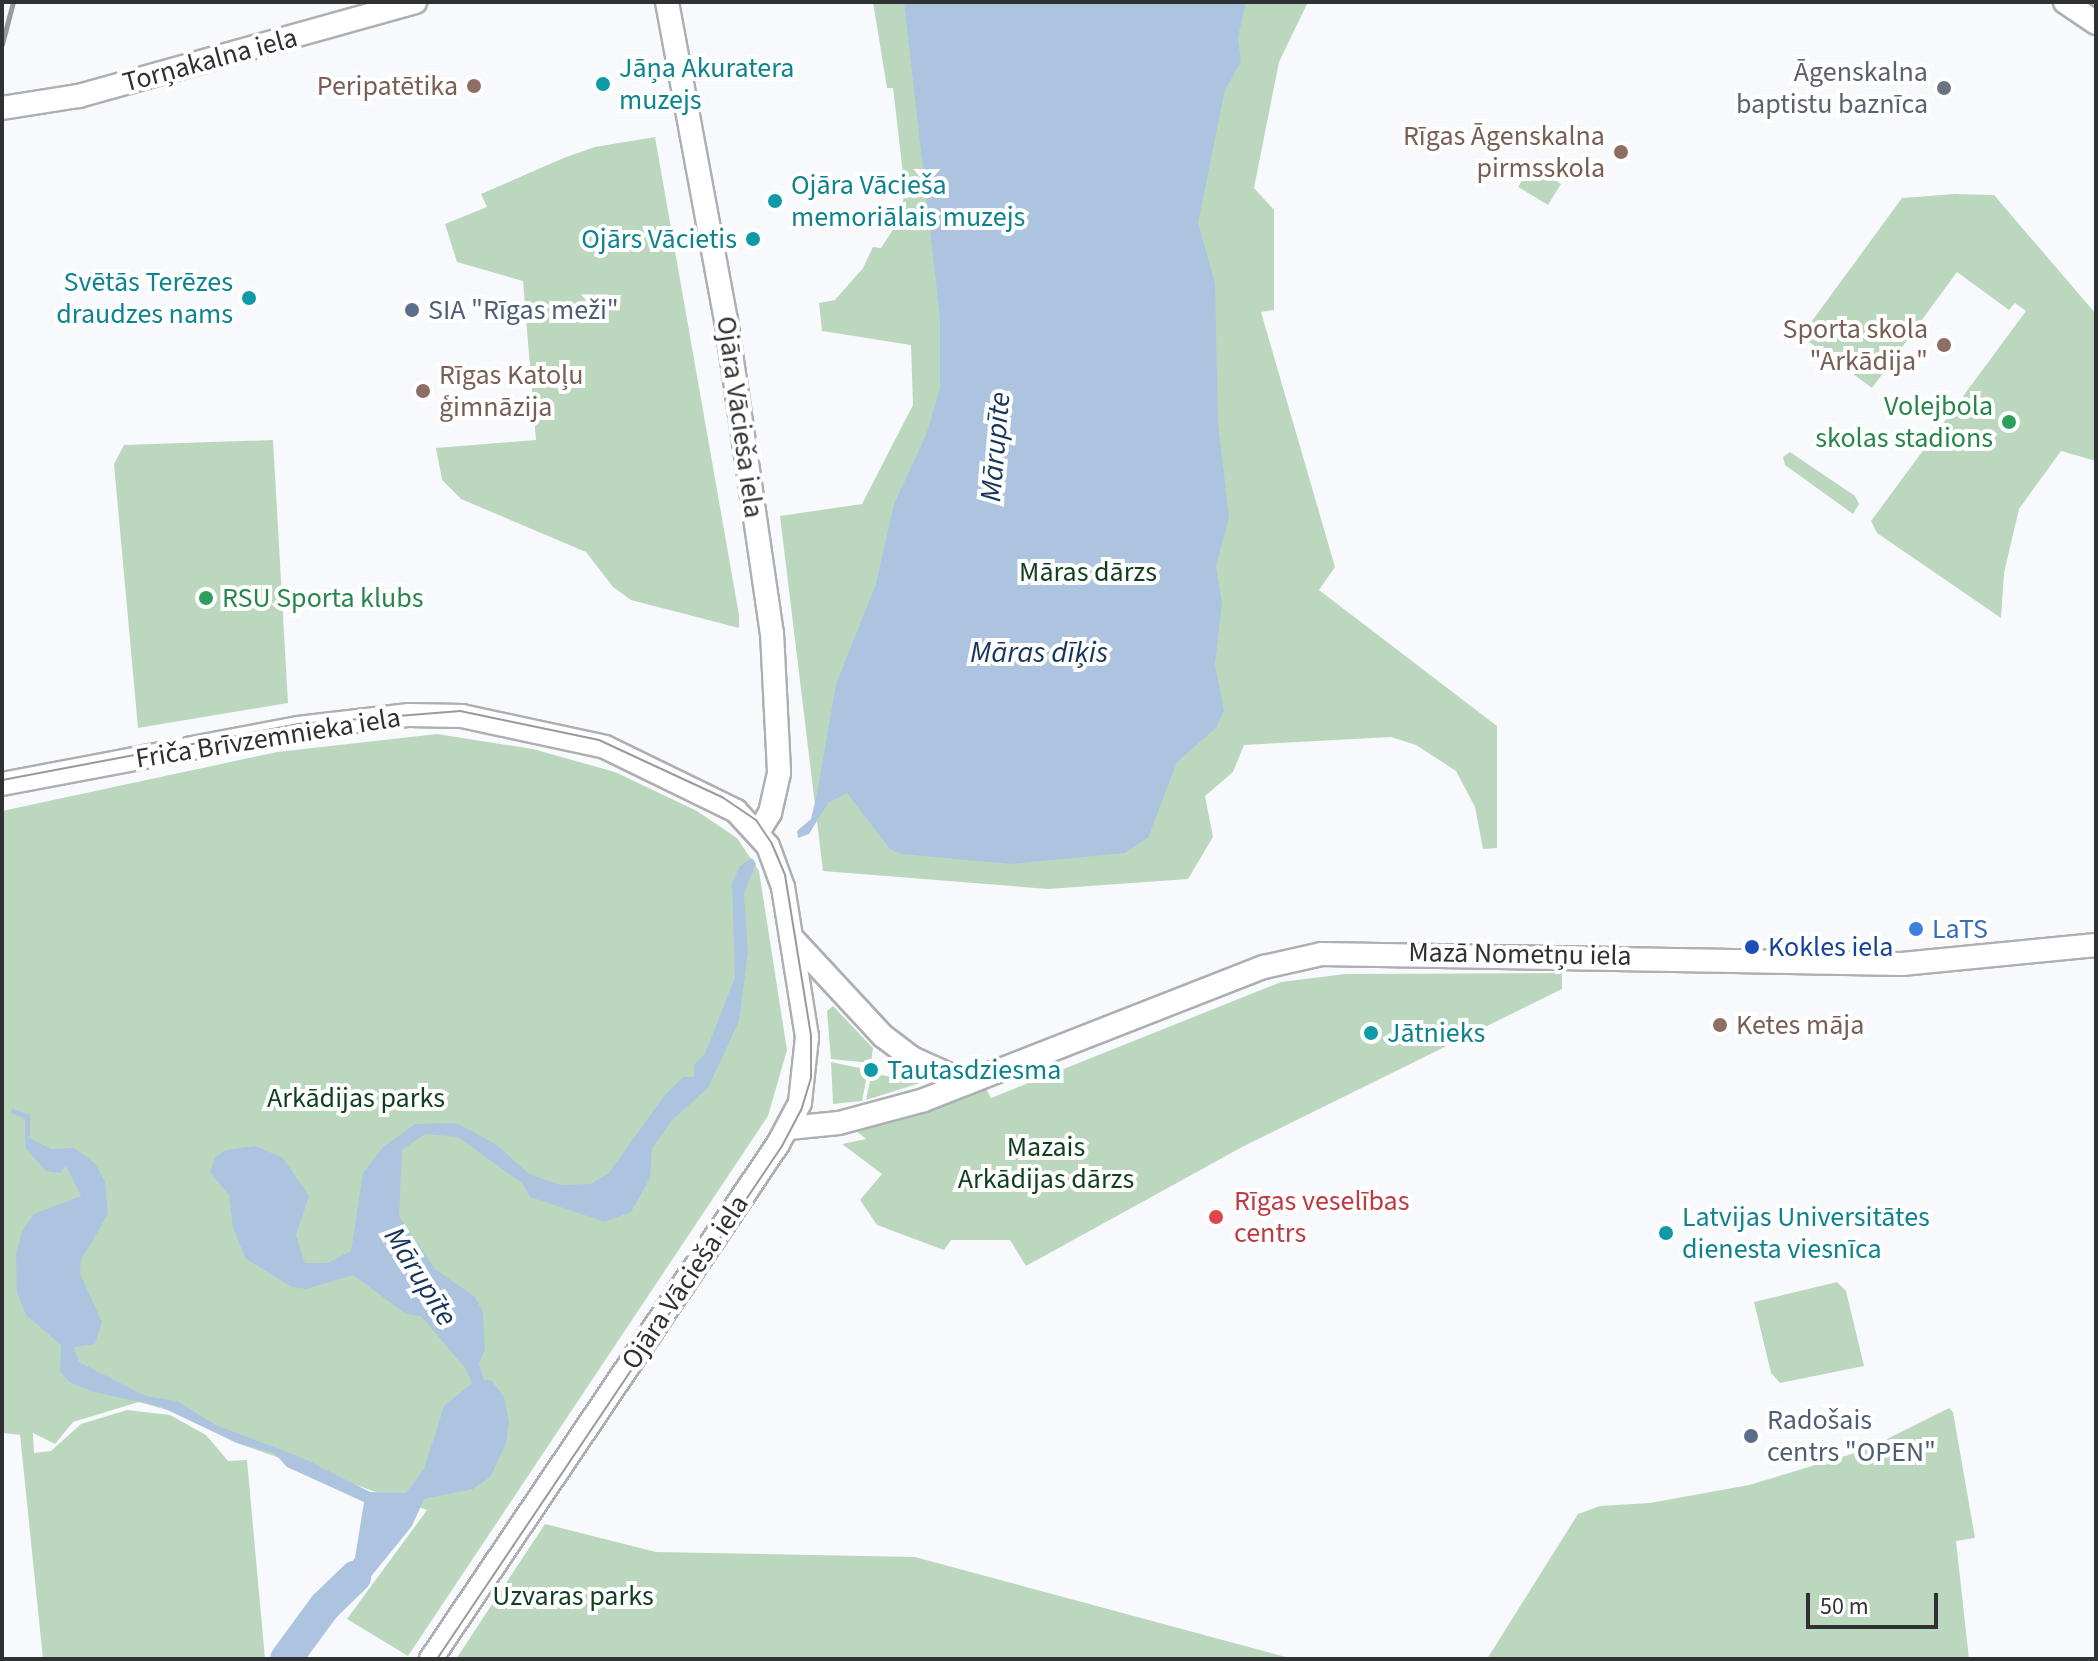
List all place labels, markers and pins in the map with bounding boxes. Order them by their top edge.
place label: Jāņa Akuratera muzejs [619,51,794,117]
place label: Āgenskalna baptistu baznīca [1736,55,1928,121]
place label: Peripatētika [317,69,458,103]
marker: Jāņa Akuratera muzejs [594,75,612,93]
marker: Peripatētika [465,77,483,95]
marker: Āgenskalna baptistu baznīca [1935,79,1953,97]
place label: Rīgas Āgenskalna pirmsskola [1403,119,1605,185]
marker: Rīgas Āgenskalna pirmsskola [1612,143,1630,161]
place label: Ojāra Vācieša memoriālais muzejs [791,168,1025,234]
marker: Ojāra Vācieša memoriālais muzejs [766,192,784,210]
place label: Ojārs Vācietis [581,222,737,256]
marker: Ojārs Vācietis [744,230,762,248]
place label: Svētās Terēzes draudzes nams [56,265,233,331]
marker: Svētās Terēzes draudzes nams [240,289,258,307]
place label: SIA "Rīgas meži" [428,293,619,327]
marker: SIA "Rīgas meži" [403,301,421,319]
place label: Sporta skola "Arkādija" [1783,312,1928,378]
marker: Sporta skola "Arkādija" [1935,336,1953,354]
place label: Rīgas Katoļu ģimnāzija [439,358,583,424]
marker: Rīgas Katoļu ģimnāzija [414,382,432,400]
place label: Volejbola skolas stadions [1815,389,1993,455]
marker: Volejbola skolas stadions [2000,413,2018,431]
place label: RSU Sporta klubs [222,581,424,615]
marker: RSU Sporta klubs [197,589,215,607]
place label: LaTS [1932,912,1988,946]
marker: LaTS [1907,920,1925,938]
place label: Kokles iela [1768,930,1893,964]
marker: Kokles iela [1743,938,1761,956]
place label: Ketes māja [1736,1008,1864,1042]
place label: Jātnieks [1387,1016,1485,1050]
marker: Ketes māja [1711,1016,1729,1034]
marker: Jātnieks [1362,1024,1380,1042]
place label: Tautasdziesma [887,1053,1061,1087]
marker: Tautasdziesma [862,1061,880,1079]
place label: Rīgas veselības centrs [1234,1184,1409,1250]
place label: Latvijas Universitātes dienesta viesnīca [1682,1200,1930,1266]
marker: Rīgas veselības centrs [1205,1206,1227,1228]
marker: Latvijas Universitātes dienesta viesnīca [1657,1224,1675,1242]
place label: Radošais centrs "OPEN" [1767,1403,1936,1469]
marker: Radošais centrs "OPEN" [1742,1427,1760,1445]

